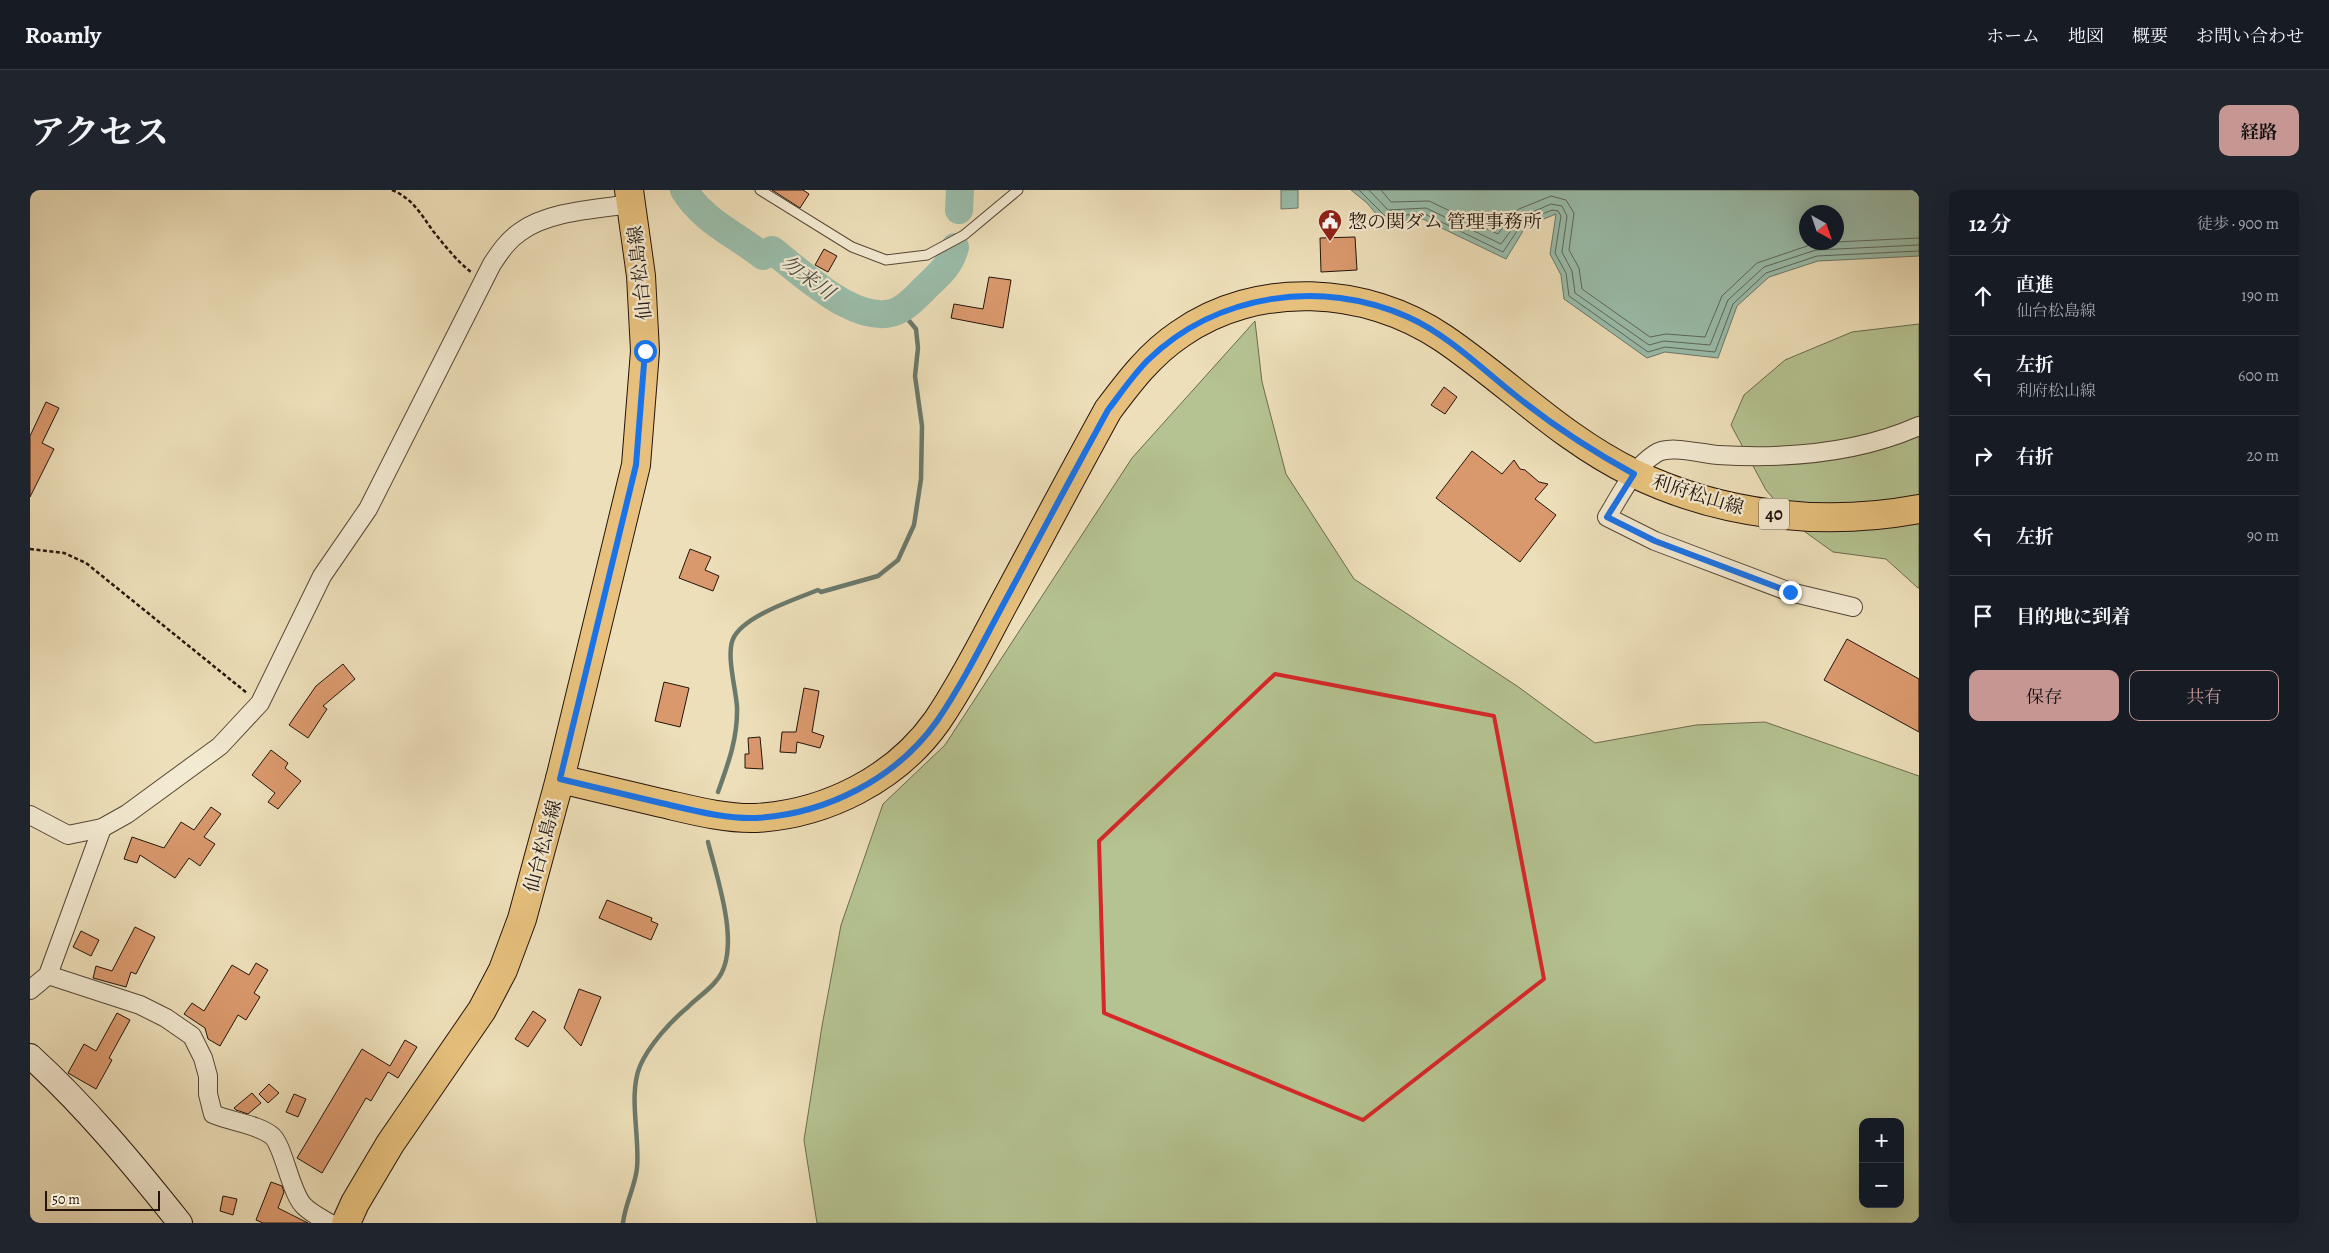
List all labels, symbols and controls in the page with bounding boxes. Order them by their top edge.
text: Roamly [25,19,101,51]
text: ホーム [1986,24,2040,48]
text: 地図 [2068,24,2104,48]
text: 概要 [2132,24,2168,48]
text: お問い合わせ [2196,24,2304,48]
button: 経路 [2219,105,2299,156]
text: アクセス [30,108,169,156]
north arrow [1799,205,1844,250]
public building icon: 惣の関ダム 管理事務所 [1317,208,1343,242]
place label: 惣の関ダム 管理事務所 [1348,209,1542,235]
text: 12 分 [1969,210,2011,238]
text: 徒歩 · 900 m [2197,213,2279,235]
street label: 仙台松島線 [622,224,658,322]
water label: 勿来川 [776,249,842,307]
text: 直進 [2016,272,2054,298]
icon: ahead [1969,282,1997,310]
text: 190 m [2241,285,2279,307]
text: 仙台松島線 [2016,300,2096,322]
route start [634,340,657,363]
text: 左折 [2016,352,2054,378]
icon: left [1969,362,1997,390]
text: 600 m [2238,365,2279,387]
text: 利府松山線 [2016,380,2096,402]
icon: right [1969,442,1997,470]
text: 右折 [2016,444,2054,470]
text: 20 m [2246,445,2279,467]
street label: 利府松山線 [1648,469,1747,521]
road number: 40 [1759,498,1789,529]
icon: left [1969,522,1997,550]
text: 左折 [2016,524,2054,550]
text: 90 m [2247,525,2279,547]
route end [1779,581,1802,604]
icon: arrive [1969,602,1997,630]
text: 目的地に到着 [2016,604,2130,630]
button: 保存 [1969,670,2119,721]
button: 共有 [2129,670,2279,721]
street label: 仙台松島線 [518,797,568,896]
map controls [1859,1118,1904,1208]
button: + [1859,1118,1904,1163]
button: − [1859,1163,1904,1208]
scale bar [45,1188,160,1211]
text: 50 m [52,1190,80,1209]

